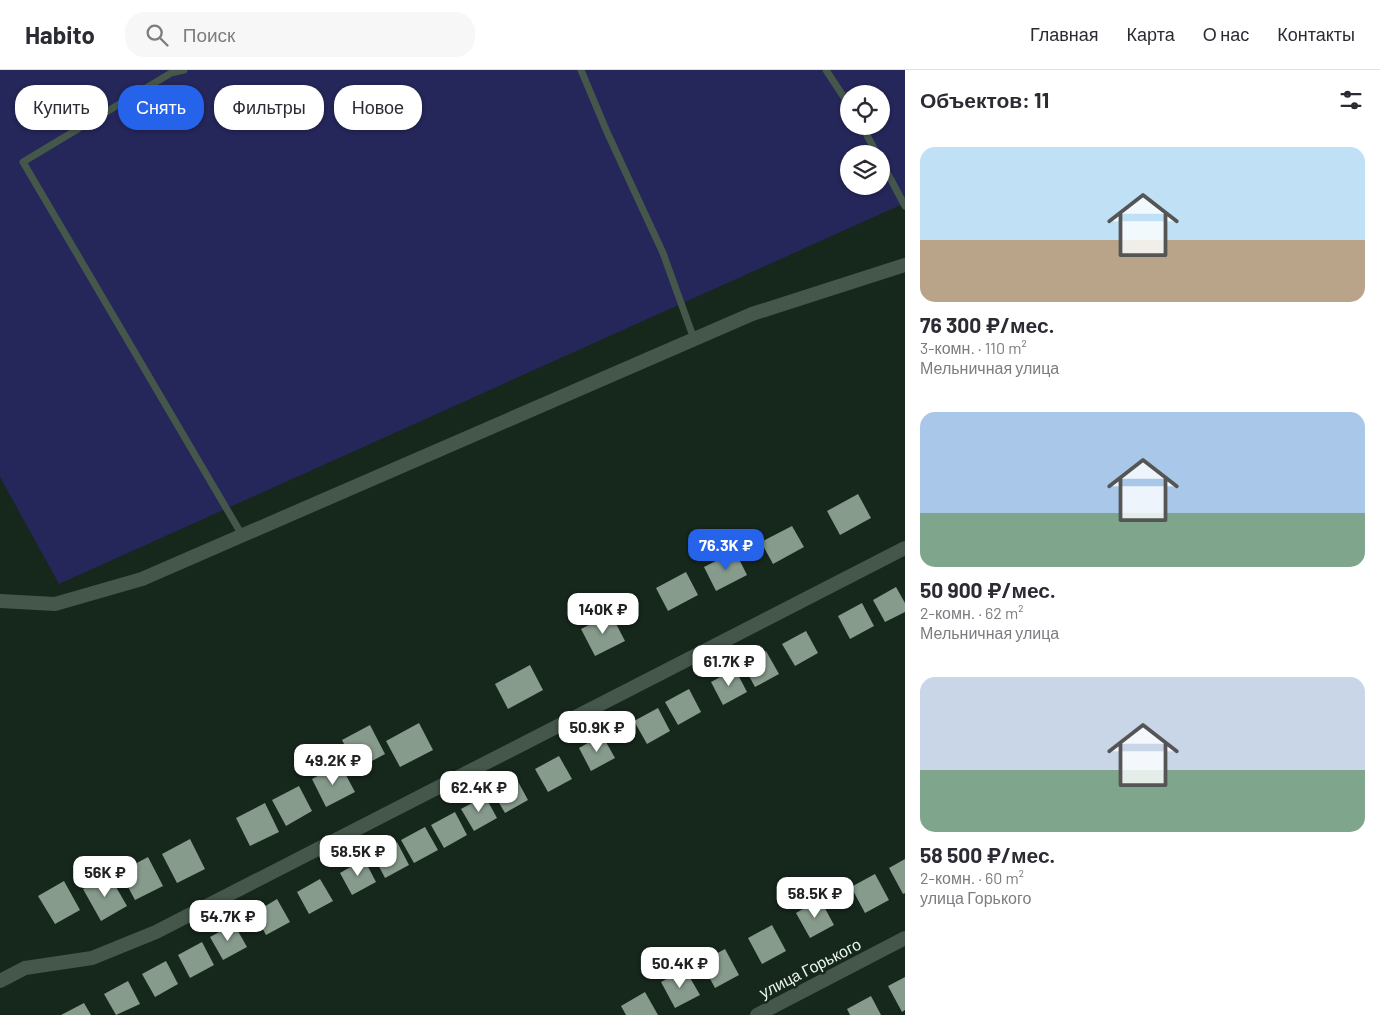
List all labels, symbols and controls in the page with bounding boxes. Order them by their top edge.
search box [125,12,475,57]
text: Habito [25,20,95,49]
icon: search [143,21,171,49]
text: Поиск [183,23,235,46]
text: Главная [1030,23,1099,45]
text: Карта [1127,23,1175,45]
text: О нас [1203,23,1249,45]
text: Контакты [1277,23,1355,45]
chip: Купить [15,85,108,130]
chip: Снять [118,85,204,130]
chip: Фильтры [214,85,324,130]
chip: Новое [334,85,422,130]
map controls [840,85,890,195]
button: locate [840,85,890,135]
icon: filters [1337,86,1365,114]
text: Объектов: 11 [920,87,1049,112]
button: layers [840,145,890,195]
icon: home [1098,180,1188,270]
text: 76 300 ₽/мес. [920,312,1054,337]
text: 3-комн. · 110 m² [920,338,1027,357]
text: Мельничная улица [920,358,1059,377]
icon: home [1098,445,1188,535]
pin: 76.3K ₽ [680,528,772,571]
text: 76.3K ₽ [699,535,753,554]
text: 50 900 ₽/мес. [920,577,1056,602]
pin: 140K ₽ [562,592,644,635]
text: 140K ₽ [579,599,627,618]
text: 2-комн. · 62 m² [920,603,1023,622]
text: Мельничная улица [920,623,1059,642]
pin: 61.7K ₽ [683,644,775,687]
text: 61.7K ₽ [704,651,754,670]
pin: 50.9K ₽ [551,710,643,753]
icon: home [1098,710,1188,800]
text: 50.9K ₽ [570,717,625,736]
pin: 49.2K ₽ [287,744,379,786]
text: 49.2K ₽ [305,750,361,769]
pin: 62.4K ₽ [433,770,525,813]
text: 62.4K ₽ [451,777,507,796]
pin: 58.5K ₽ [312,834,404,877]
text: 58.5K ₽ [331,841,385,860]
text: 58 500 ₽/мес. [920,842,1055,867]
pin: 56K ₽ [70,856,140,898]
text: 56K ₽ [84,862,126,881]
text: 2-комн. · 60 m² [920,868,1024,887]
pin: 58.5K ₽ [769,876,861,919]
text: 58.5K ₽ [788,883,842,902]
text: улица Горького [920,888,1031,907]
pin: 54.7K ₽ [182,900,274,942]
text: 54.7K ₽ [201,906,256,925]
street label: улица Горького [756,934,864,1001]
pin: 50.4K ₽ [634,946,726,989]
text: 50.4K ₽ [652,953,708,972]

